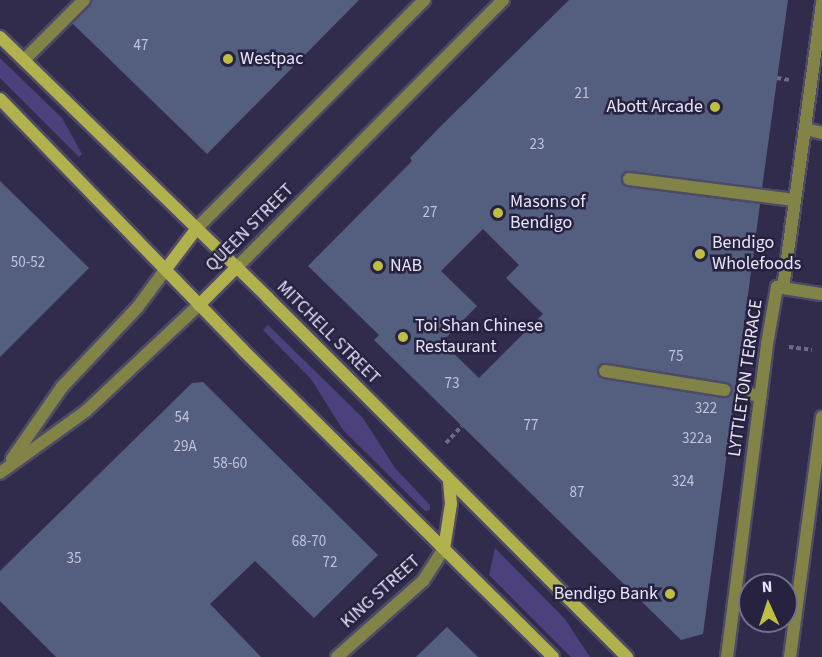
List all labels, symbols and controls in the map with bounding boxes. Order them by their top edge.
house number: 47 [134,37,148,55]
place label: Westpac [240,48,303,70]
marker: Westpac [221,52,235,66]
house number: 21 [575,85,589,103]
place label: Abott Arcade [607,96,703,118]
marker: Abott Arcade [708,100,722,114]
house number: 23 [530,136,544,154]
street label: QUEEN STREET [202,180,298,276]
place label: Masons of Bendigo [510,192,585,234]
house number: 27 [423,204,437,222]
marker: Masons of Bendigo [491,206,505,220]
place label: Bendigo Wholefoods [712,233,801,276]
marker: Bendigo Wholefoods [693,247,707,261]
house number: 50-52 [11,254,45,272]
place label: NAB [390,255,422,277]
marker: NAB [371,259,385,273]
street label: MITCHELL STREET [272,277,384,389]
street label: LYTTLETON TERRACE [724,298,768,458]
place label: Toi Shan Chinese Restaurant [415,316,543,358]
marker: Toi Shan Chinese Restaurant [396,330,410,344]
house number: 75 [669,348,683,366]
house number: 73 [445,375,459,393]
house number: 322 [695,400,717,418]
house number: 54 [175,409,189,427]
house number: 77 [524,417,538,435]
house number: 322a [682,430,712,448]
house number: 29A [173,438,197,456]
house number: 58-60 [213,455,247,473]
house number: 324 [672,473,694,491]
house number: 87 [570,484,584,502]
house number: 68-70 [292,533,326,551]
house number: 35 [67,550,81,568]
street label: KING STREET [337,551,425,633]
house number: 72 [323,554,337,572]
north arrow [738,573,798,633]
text: N [761,576,773,598]
place label: Bendigo Bank [554,583,658,605]
marker: Bendigo Bank [663,587,677,601]

